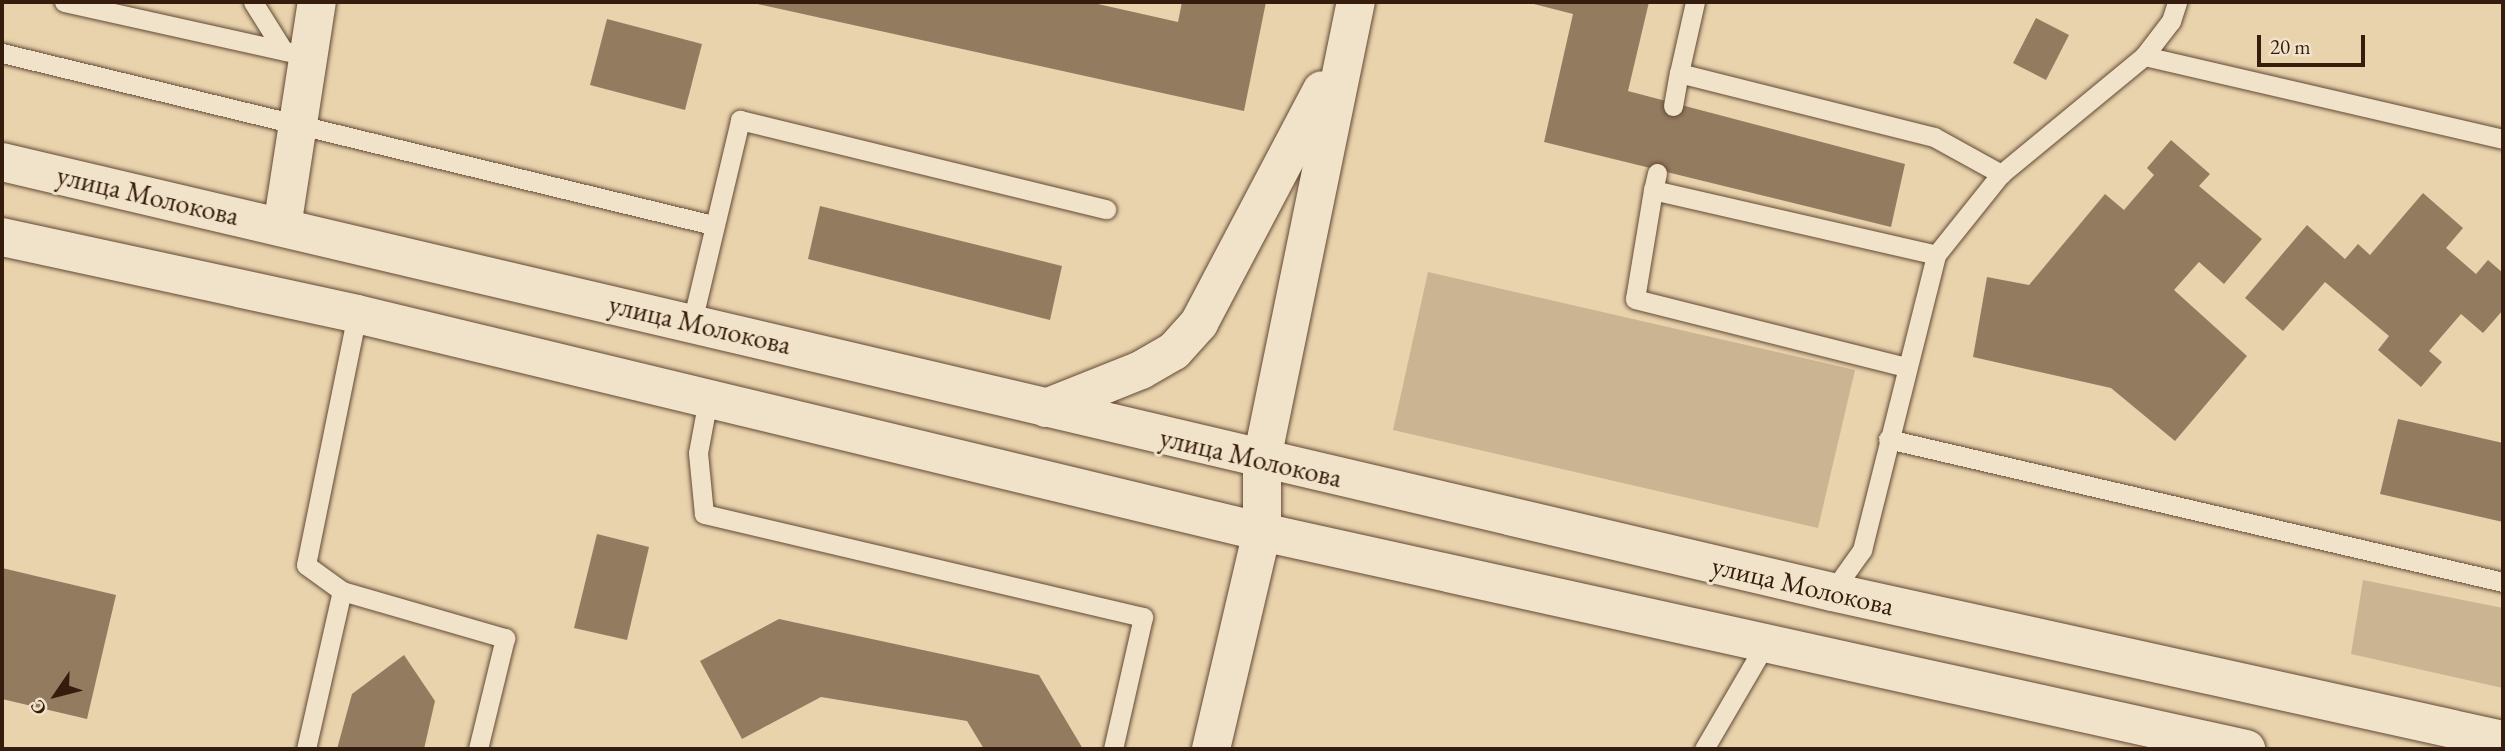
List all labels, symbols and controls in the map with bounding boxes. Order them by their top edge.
scale bar [2260,21,2368,65]
text: 20 m [2270,33,2311,60]
street label: улица Молокова [54,158,242,232]
street label: улица Молокова [606,287,794,361]
street label: улица Молокова [1157,420,1345,494]
street label: улица Молокова [1709,548,1897,622]
north arrow [21,660,91,730]
text: С [24,695,52,720]

